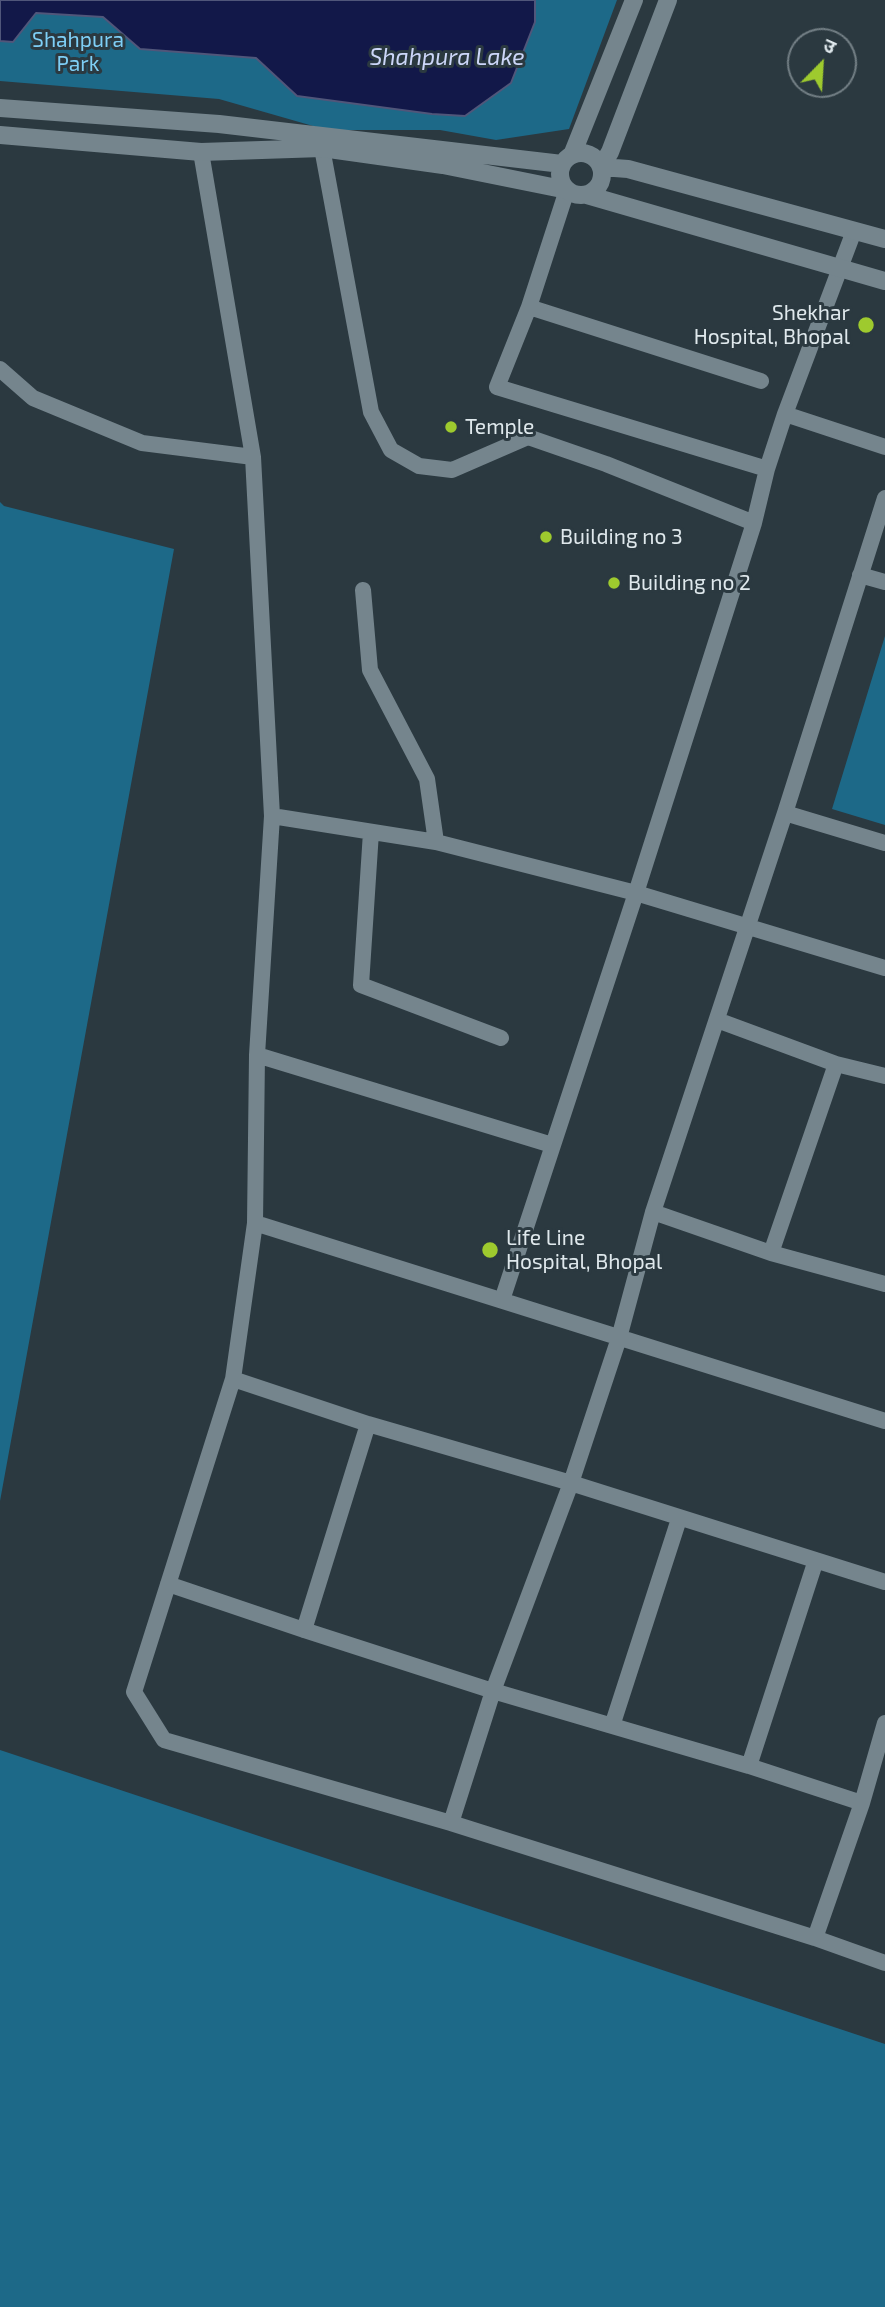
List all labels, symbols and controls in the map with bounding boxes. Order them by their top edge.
park label: Shahpura Park [32,27,124,77]
north arrow [787,28,857,98]
text: उ [820,32,840,58]
water label: Shahpura Lake [369,43,525,71]
place label: Shekhar Hospital, Bhopal [694,300,850,350]
marker: Shekhar Hospital, Bhopal [856,315,876,335]
place label: Temple [465,414,534,440]
marker: Temple [443,419,459,435]
place label: Building no 3 [560,524,683,550]
marker: Building no 3 [538,529,554,545]
place label: Building no 2 [628,570,751,596]
marker: Building no 2 [606,575,622,591]
place label: Life Line Hospital, Bhopal [506,1225,662,1275]
marker: Life Line Hospital, Bhopal [480,1240,500,1260]

